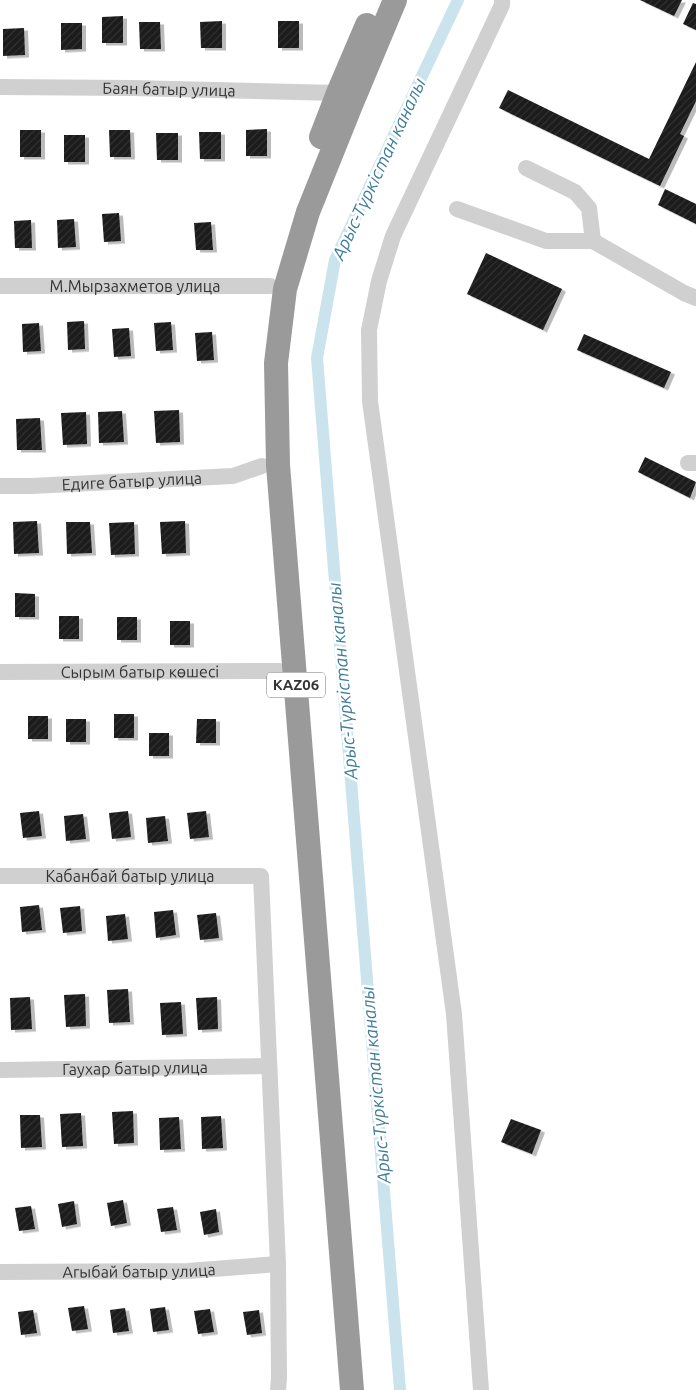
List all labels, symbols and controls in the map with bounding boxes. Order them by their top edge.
water label: Арыс-Түркістан каналы [327,75,429,263]
street label: Баян батыр улица [102,79,236,100]
street label: М.Мырзахметов улица [50,277,220,295]
street label: Едиге батыр улица [61,469,202,493]
water label: Арыс-Түркістан каналы [323,582,361,781]
street label: Сырым батыр көшесі [61,662,219,681]
road number: KАZ06 [267,672,325,698]
street label: Кабанбай батыр улица [45,867,215,885]
water label: Арыс-Түркістан каналы [356,986,394,1185]
street label: Гаухар батыр улица [62,1058,208,1078]
street label: Агыбай батыр улица [62,1260,216,1281]

